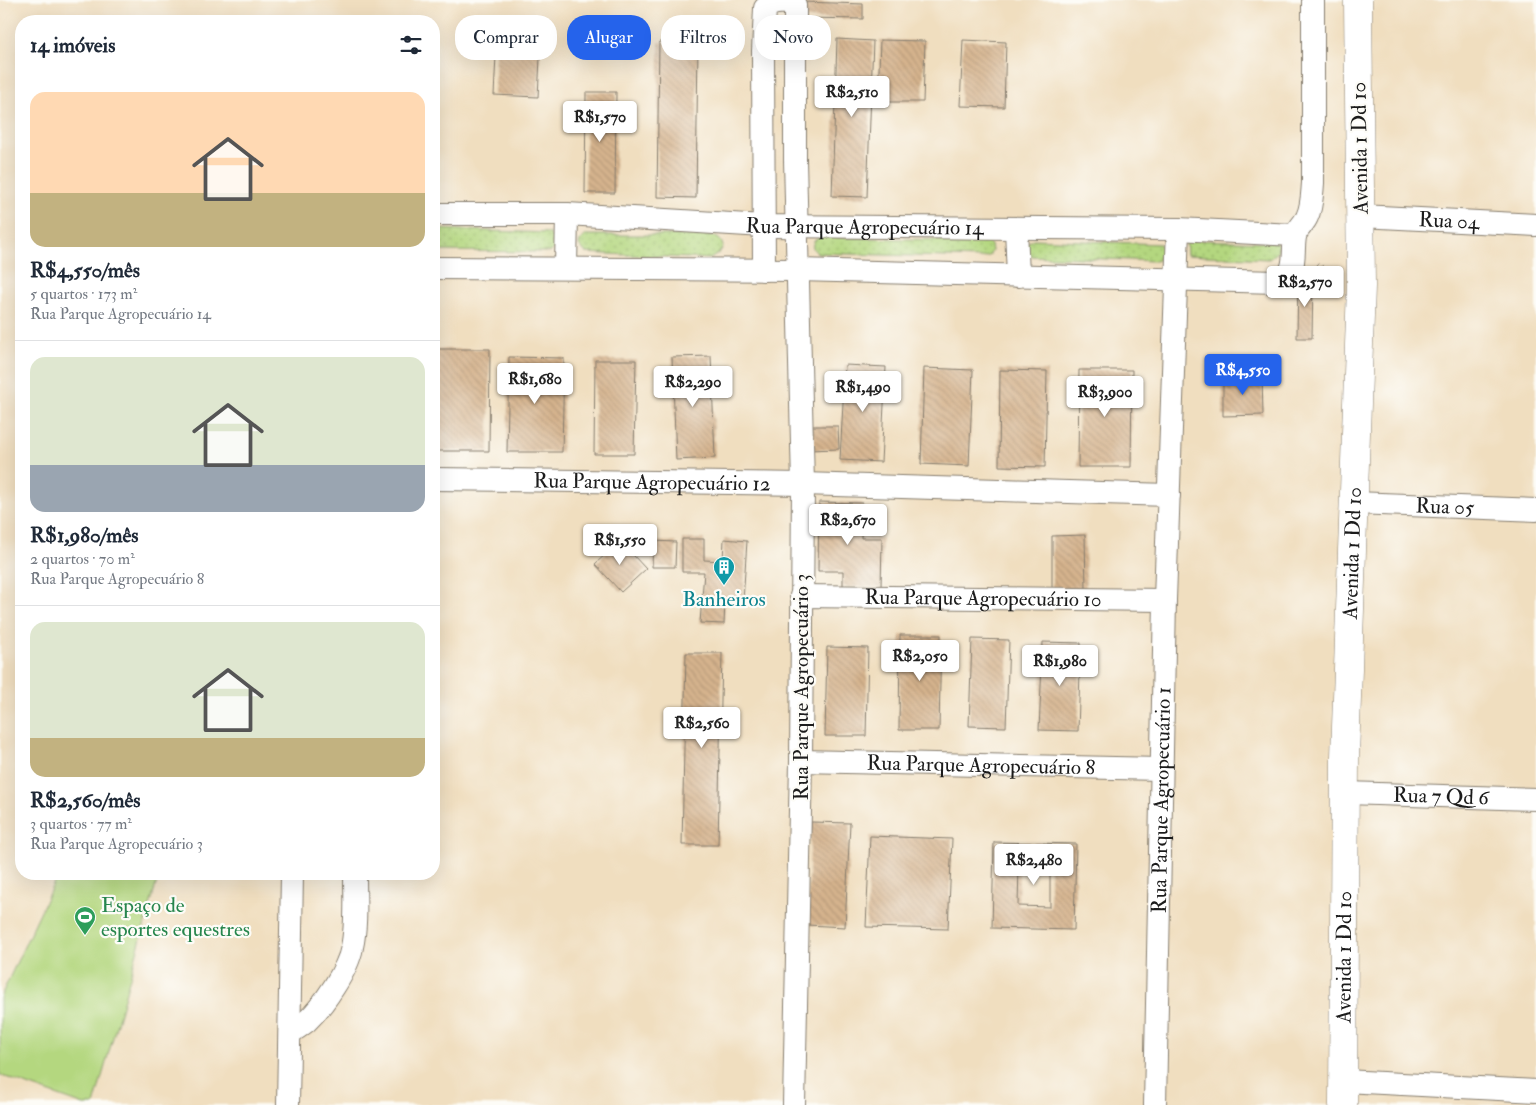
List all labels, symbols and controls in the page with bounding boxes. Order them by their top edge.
chip: Comprar [455,15,557,60]
chip: Alugar [567,15,651,60]
chip: Filtros [661,15,745,60]
chip: Novo [755,15,831,60]
icon: filters [397,31,425,59]
text: 14 imóveis [30,32,115,59]
pin: R$2,510 [806,76,898,118]
text: R$2,510 [825,82,879,102]
street label: Avenida 1 Dd 10 [1345,82,1375,215]
pin: R$1,570 [554,100,646,143]
text: R$1,570 [574,107,626,127]
icon: home [183,124,273,214]
street label: Rua 04 [1418,205,1482,236]
street label: Rua Parque Agropecuário 14 [745,211,985,241]
text: R$4,550/mês [30,257,140,284]
pin: R$2,570 [1259,266,1351,308]
text: R$2,570 [1278,272,1332,292]
text: 5 quartos · 173 m² [30,284,137,304]
text: Rua Parque Agropecuário 14 [30,304,211,324]
pin: R$4,550 [1197,354,1289,396]
text: R$4,550 [1215,360,1271,380]
pin: R$1,680 [489,362,581,405]
pin: R$2,290 [647,366,739,408]
text: R$1,680 [508,369,562,389]
pin: R$1,490 [817,370,909,413]
text: R$2,290 [665,372,721,392]
pin: R$3,900 [1059,376,1151,418]
text: R$1,490 [835,377,891,397]
text: R$3,900 [1077,382,1133,402]
icon: home [183,390,273,480]
street label: Rua Parque Agropecuário 12 [533,467,771,497]
street label: Avenida 1 Dd 10 [1336,487,1368,621]
street label: Rua 05 [1415,492,1476,521]
pin: R$2,670 [802,504,894,546]
text: R$2,670 [820,510,876,530]
text: R$1,980/mês [30,522,138,549]
pin: R$1,550 [574,524,666,566]
text: R$1,550 [594,530,646,550]
text: 2 quartos · 70 m² [30,549,135,569]
building icon: Banheiros [712,555,736,586]
text: Rua Parque Agropecuário 8 [30,569,204,589]
street label: Rua Parque Agropecuário 3 [788,574,815,800]
street label: Rua Parque Agropecuário 10 [864,583,1102,613]
place label: Banheiros [682,586,766,613]
pin: R$2,050 [874,640,966,682]
pin: R$1,980 [1014,644,1106,687]
text: R$2,050 [892,646,948,666]
text: R$1,980 [1033,651,1087,671]
icon: home [183,655,273,745]
street label: Rua Parque Agropecuário 1 [1145,687,1177,914]
pin: R$2,560 [656,706,748,749]
text: R$2,560 [674,713,730,733]
street label: Rua Parque Agropecuário 8 [866,749,1096,781]
street label: Rua 7 Qd 6 [1393,781,1491,811]
text: R$2,560/mês [30,787,140,814]
text: 3 quartos · 77 m² [30,814,132,834]
text: Rua Parque Agropecuário 3 [30,834,203,854]
pin: R$2,480 [988,844,1080,886]
text: R$2,480 [1005,850,1063,870]
street label: Avenida 1 Dd 10 [1330,891,1358,1024]
place label: Espaço de esportes equestres [101,892,250,943]
sports icon: Espaço de esportes equestres [73,905,97,936]

